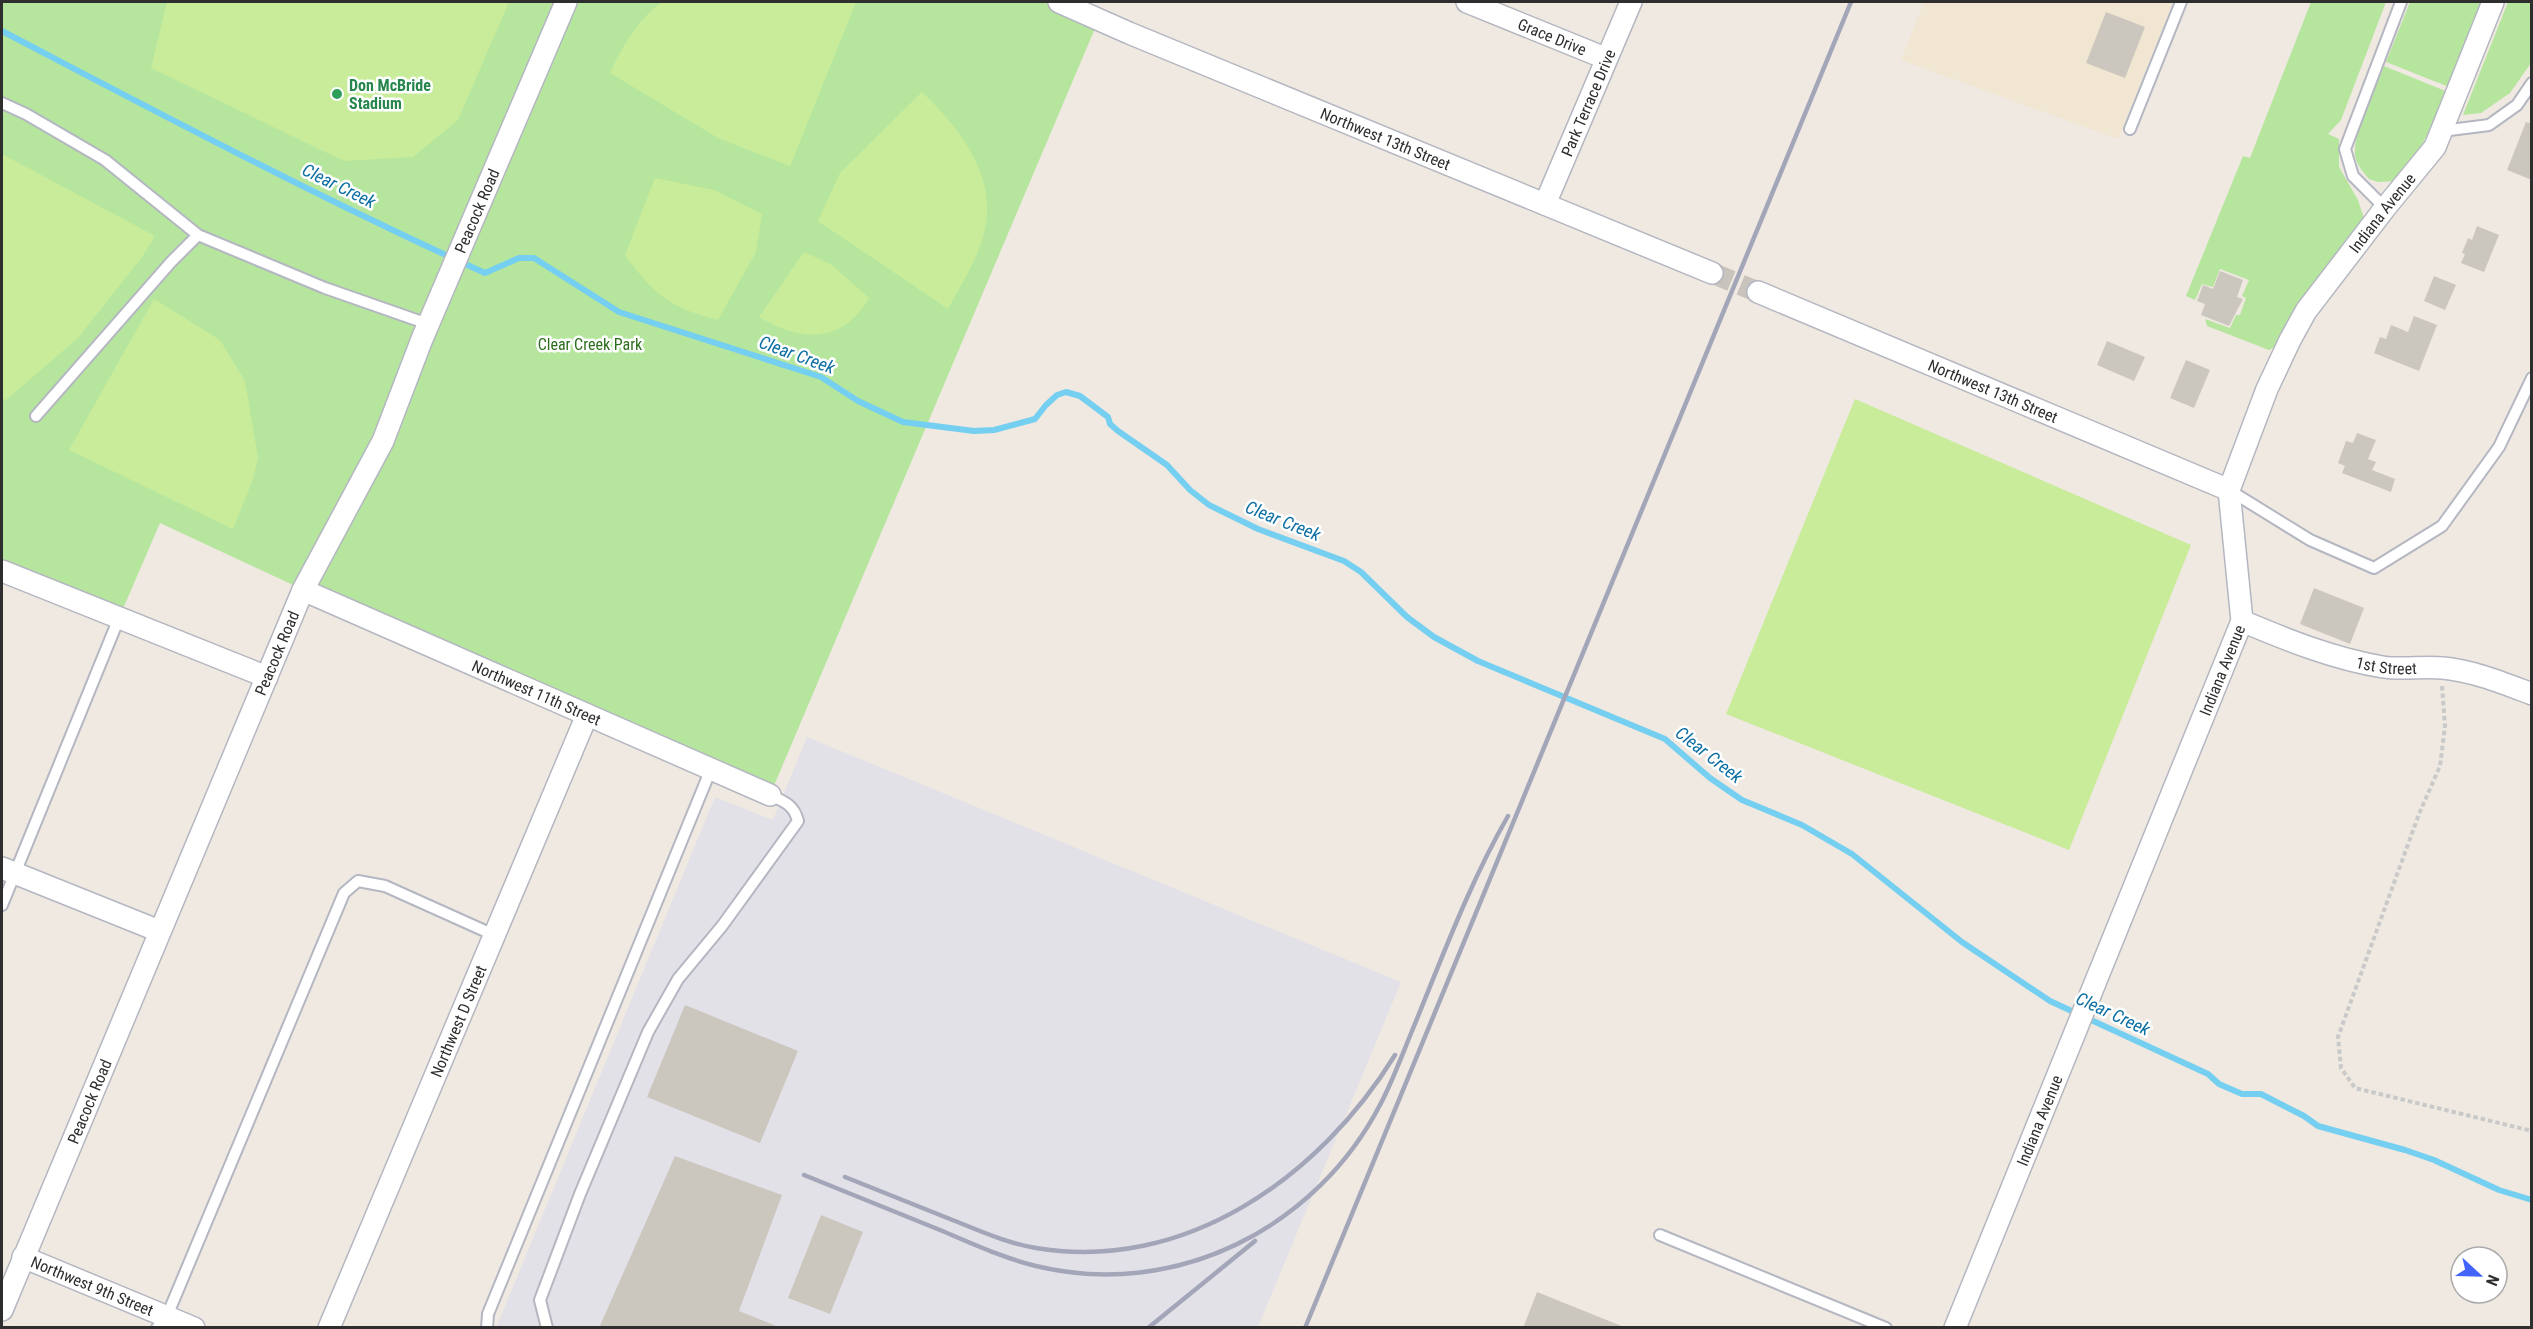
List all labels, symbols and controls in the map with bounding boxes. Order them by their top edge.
street label: Grace Drive [1515,15,1589,59]
street label: Park Terrace Drive [1557,47,1620,159]
place label: Don McBride Stadium [349,76,431,113]
marker: Don McBride Stadium [330,87,344,101]
street label: Northwest 13th Street [1318,104,1453,174]
water label: Clear Creek [299,159,380,213]
street label: Peacock Road [451,166,504,256]
street label: Indiana Avenue [2345,169,2420,257]
water label: Clear Creek [756,331,839,378]
park label: Clear Creek Park [538,335,643,354]
street label: Northwest 13th Street [1925,356,2061,427]
water label: Clear Creek [1243,496,1325,546]
street label: Peacock Road [251,608,303,698]
street label: Indiana Avenue [2196,622,2249,718]
street label: 1st Street [2354,653,2417,678]
street label: Northwest 11th Street [469,656,604,730]
water label: Clear Creek [1672,722,1748,788]
street label: Northwest D Street [427,962,491,1080]
water label: Clear Creek [2073,987,2155,1040]
street label: Peacock Road [64,1057,116,1147]
street label: Indiana Avenue [2013,1072,2067,1169]
north arrow [2449,1245,2509,1305]
street label: Northwest 9th Street [28,1252,156,1320]
text: N [2482,1272,2503,1289]

